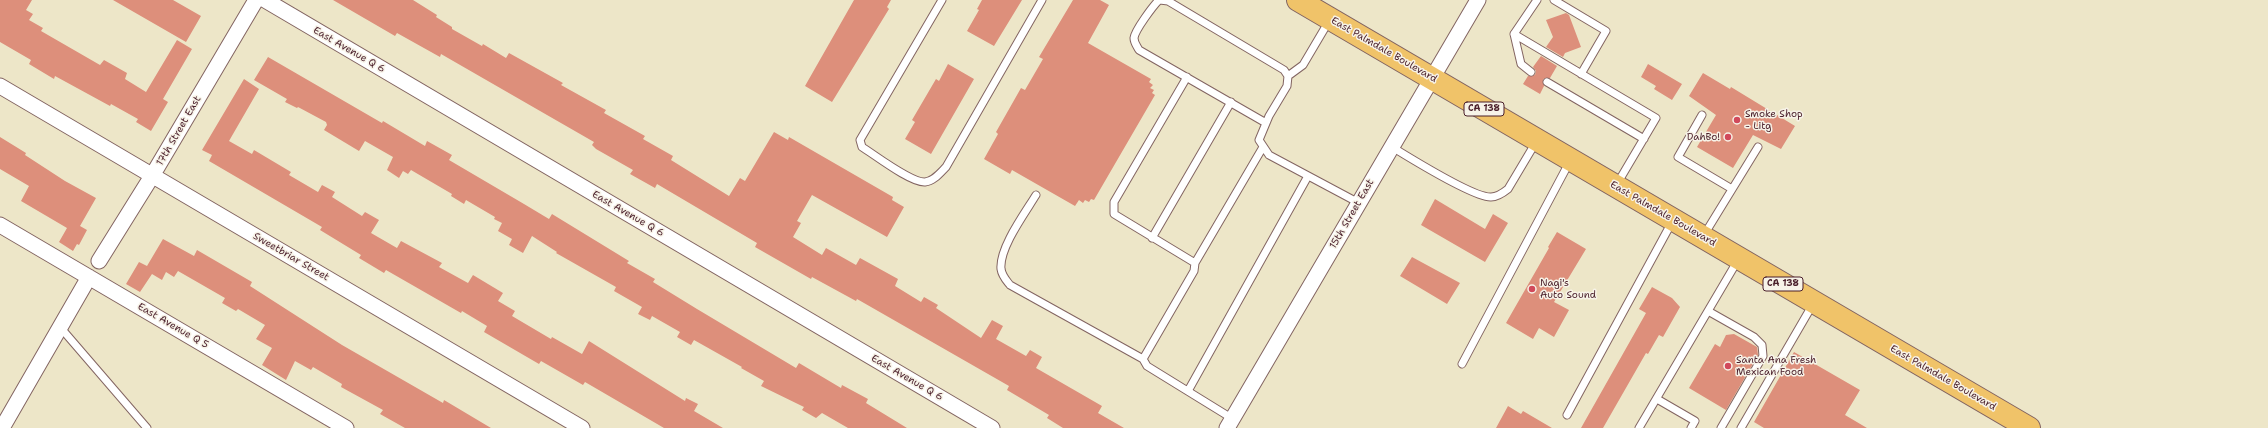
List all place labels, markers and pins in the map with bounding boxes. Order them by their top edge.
place label: Smoke Shop - Litg [1745,108,1803,132]
marker: Smoke Shop - Litg [1732,115,1742,125]
place label: DahBo! [1687,131,1720,143]
marker: DahBo! [1723,132,1733,142]
place label: Nagi's Auto Sound [1540,277,1596,300]
marker: Nagi's Auto Sound [1527,284,1537,294]
place label: Santa Ana Fresh Mexican Food [1736,354,1816,378]
marker: Santa Ana Fresh Mexican Food [1723,361,1733,371]

